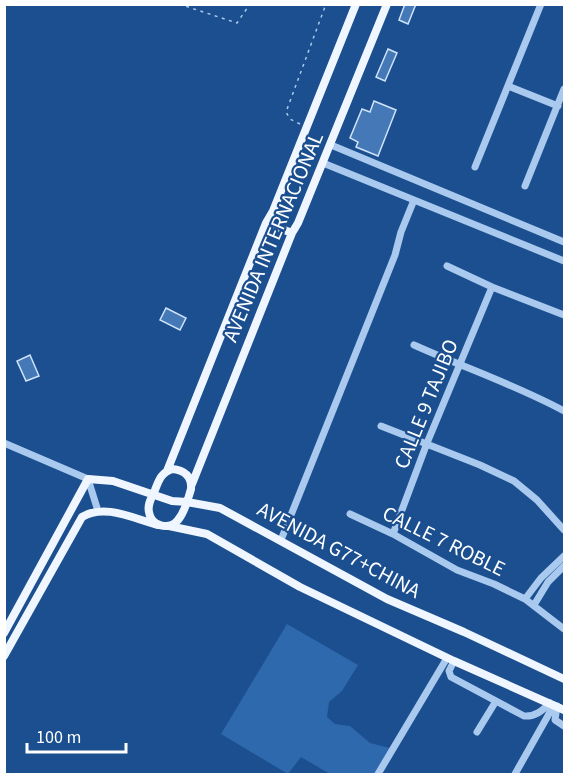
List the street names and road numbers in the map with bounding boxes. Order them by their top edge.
street label: AVENIDA INTERNACIONAL [215,127,331,347]
street label: CALLE 9 TAJIBO [386,335,466,473]
street label: AVENIDA G77+CHINA [252,494,426,606]
street label: CALLE 7 ROBLE [378,498,510,584]

